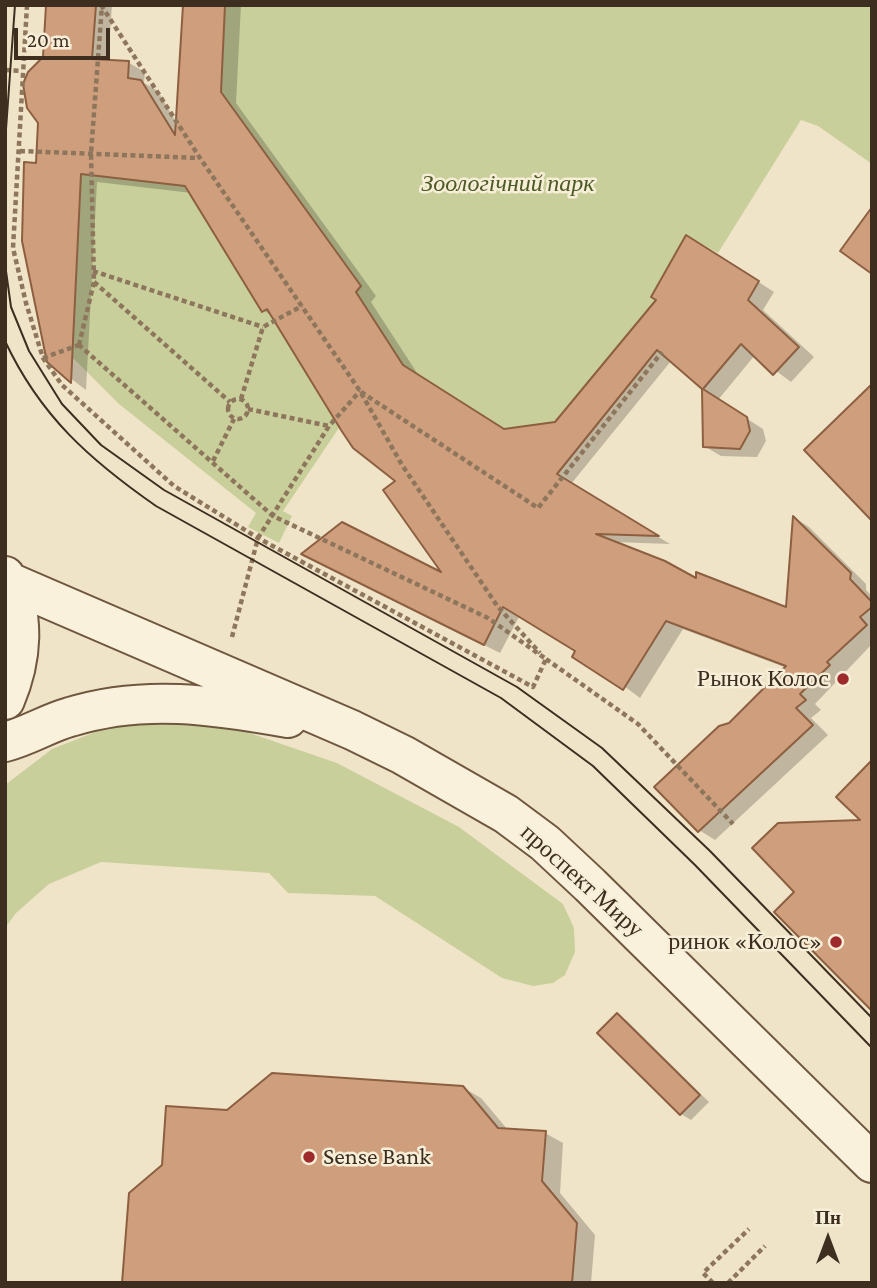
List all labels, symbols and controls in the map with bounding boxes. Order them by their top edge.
scale bar [18,14,114,58]
text: 20 m [27,28,70,52]
park label: Зоологічний парк [421,170,595,198]
place label: Рынок Колос [697,665,829,693]
marker: Рынок Колос [835,671,851,687]
street label: проспект Миру [514,818,650,944]
place label: ринок «Колос» [668,928,822,956]
marker: ринок «Колос» [828,934,844,950]
place label: Sense Bank [323,1143,431,1171]
marker: Sense Bank [301,1149,317,1165]
north arrow [793,1204,863,1274]
text: Пн [815,1207,841,1228]

